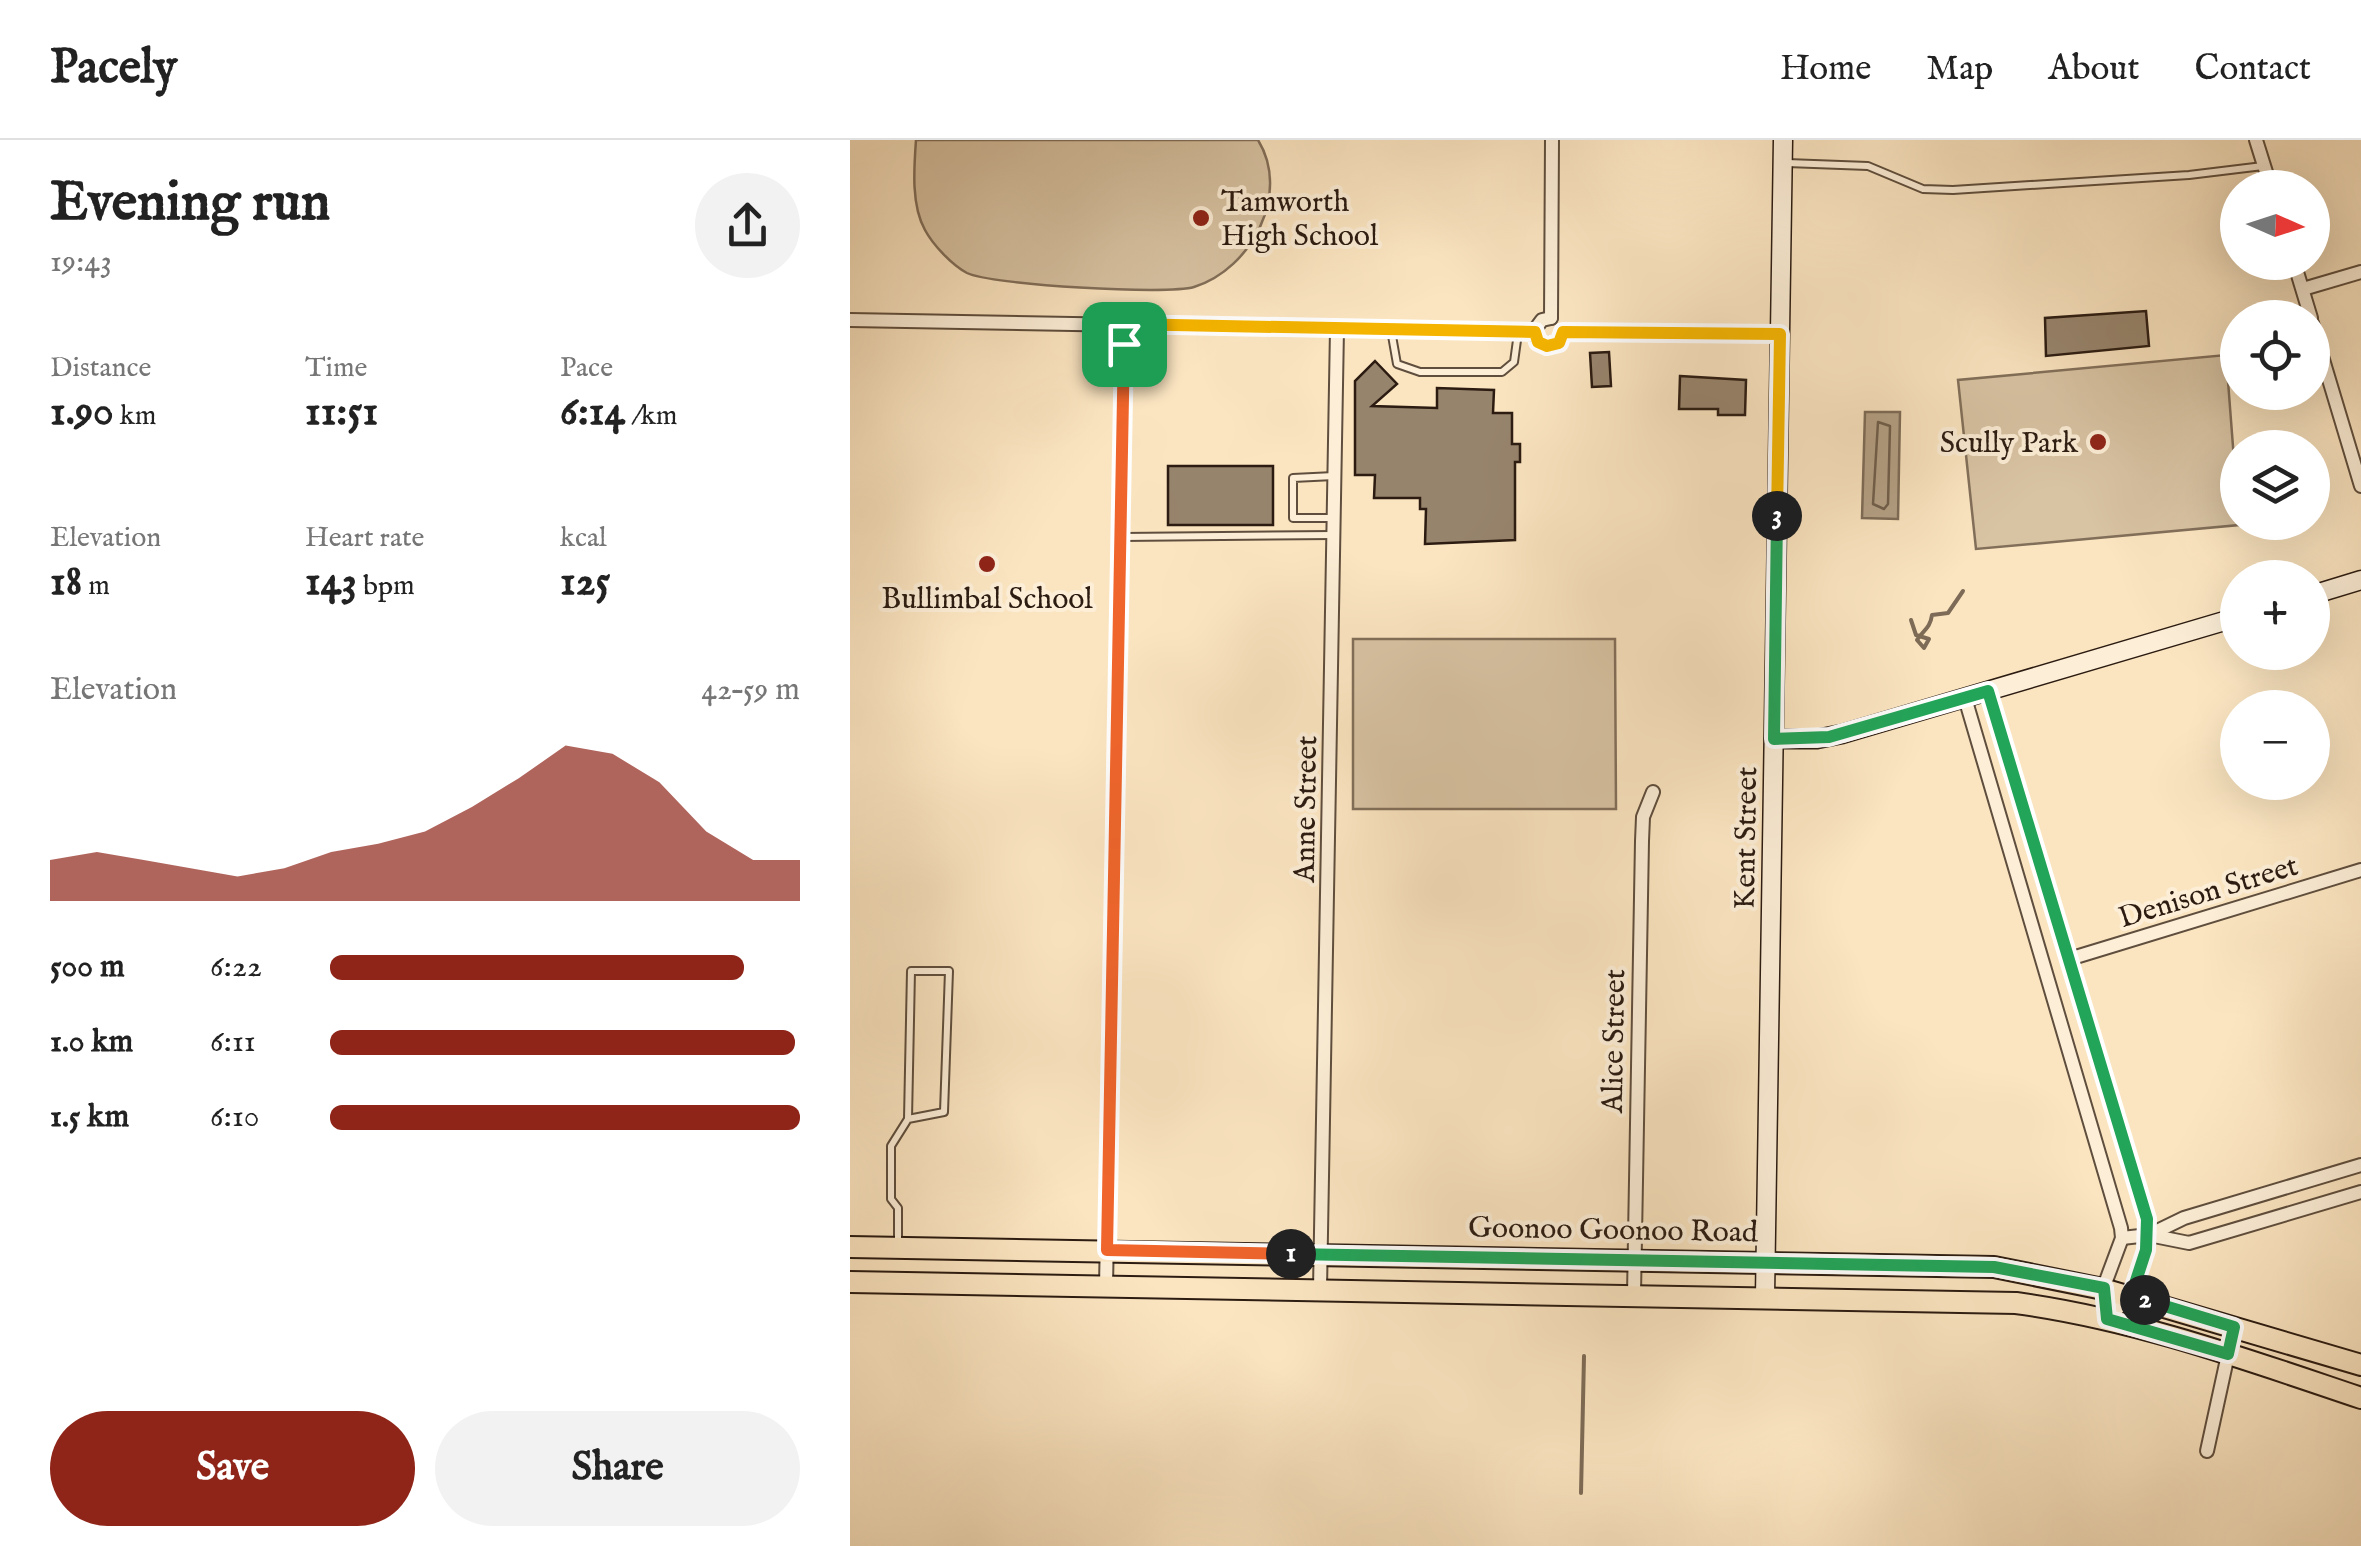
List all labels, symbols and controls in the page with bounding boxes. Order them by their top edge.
text: Pacely [50,39,177,99]
text: Home [1780,47,1871,92]
text: Map [1926,47,1993,92]
text: About [2048,47,2140,92]
text: Contact [2195,47,2311,92]
text: Evening run [50,169,330,239]
north arrow [2220,170,2330,280]
map controls [2220,170,2330,800]
button: share [695,173,800,278]
place label: Tamworth High School [1221,184,1379,256]
marker: Tamworth High School [1190,207,1212,229]
text: 19:43 [50,242,112,283]
button: locate [2220,300,2330,410]
pin [1082,302,1167,387]
icon: arrive [1097,317,1152,372]
text: Distance [50,351,151,386]
text: Time [305,351,367,386]
text: Pace [560,351,613,386]
text: 1.90 [50,386,114,439]
text: 11:51 [305,386,378,439]
text: 6:14 [560,386,625,439]
text: km [114,399,156,434]
text: /km [625,399,677,434]
place label: Scully Park [1940,425,2079,463]
button: layers [2220,430,2330,540]
marker: Scully Park [2087,431,2109,453]
pin: 3 [1752,491,1802,541]
text: 3 [1772,498,1782,533]
text: Elevation [50,521,161,556]
text: Heart rate [305,521,424,556]
text: kcal [560,521,607,556]
marker: Bullimbal School [976,553,998,575]
text: 18 [50,556,82,609]
text: 143 [305,556,357,609]
text: 125 [560,556,610,609]
button: + [2220,560,2330,670]
text: m [82,569,110,604]
text: bpm [357,569,415,604]
place label: Bullimbal School [881,581,1093,619]
text: Elevation [50,670,177,711]
text: 42–59 m [701,670,800,711]
button: − [2220,690,2330,800]
street label: Anne Street [1287,735,1327,884]
street label: Kent Street [1727,766,1767,910]
street label: Denison Street [2114,848,2303,938]
text: 500 m [50,947,125,988]
text: 6:22 [210,947,262,988]
street label: Alice Street [1595,969,1635,1114]
text: 1.0 km [50,1022,133,1063]
text: 6:11 [210,1022,256,1063]
text: 1.5 km [50,1097,129,1138]
text: 6:10 [210,1097,259,1138]
street label: Goonoo Goonoo Road [1468,1209,1759,1253]
pin: 1 [1266,1229,1316,1279]
text: 1 [1286,1236,1296,1271]
pin: 2 [2120,1275,2170,1325]
text: 2 [2138,1282,2152,1317]
button: Save [50,1411,415,1526]
button: Share [435,1411,800,1526]

